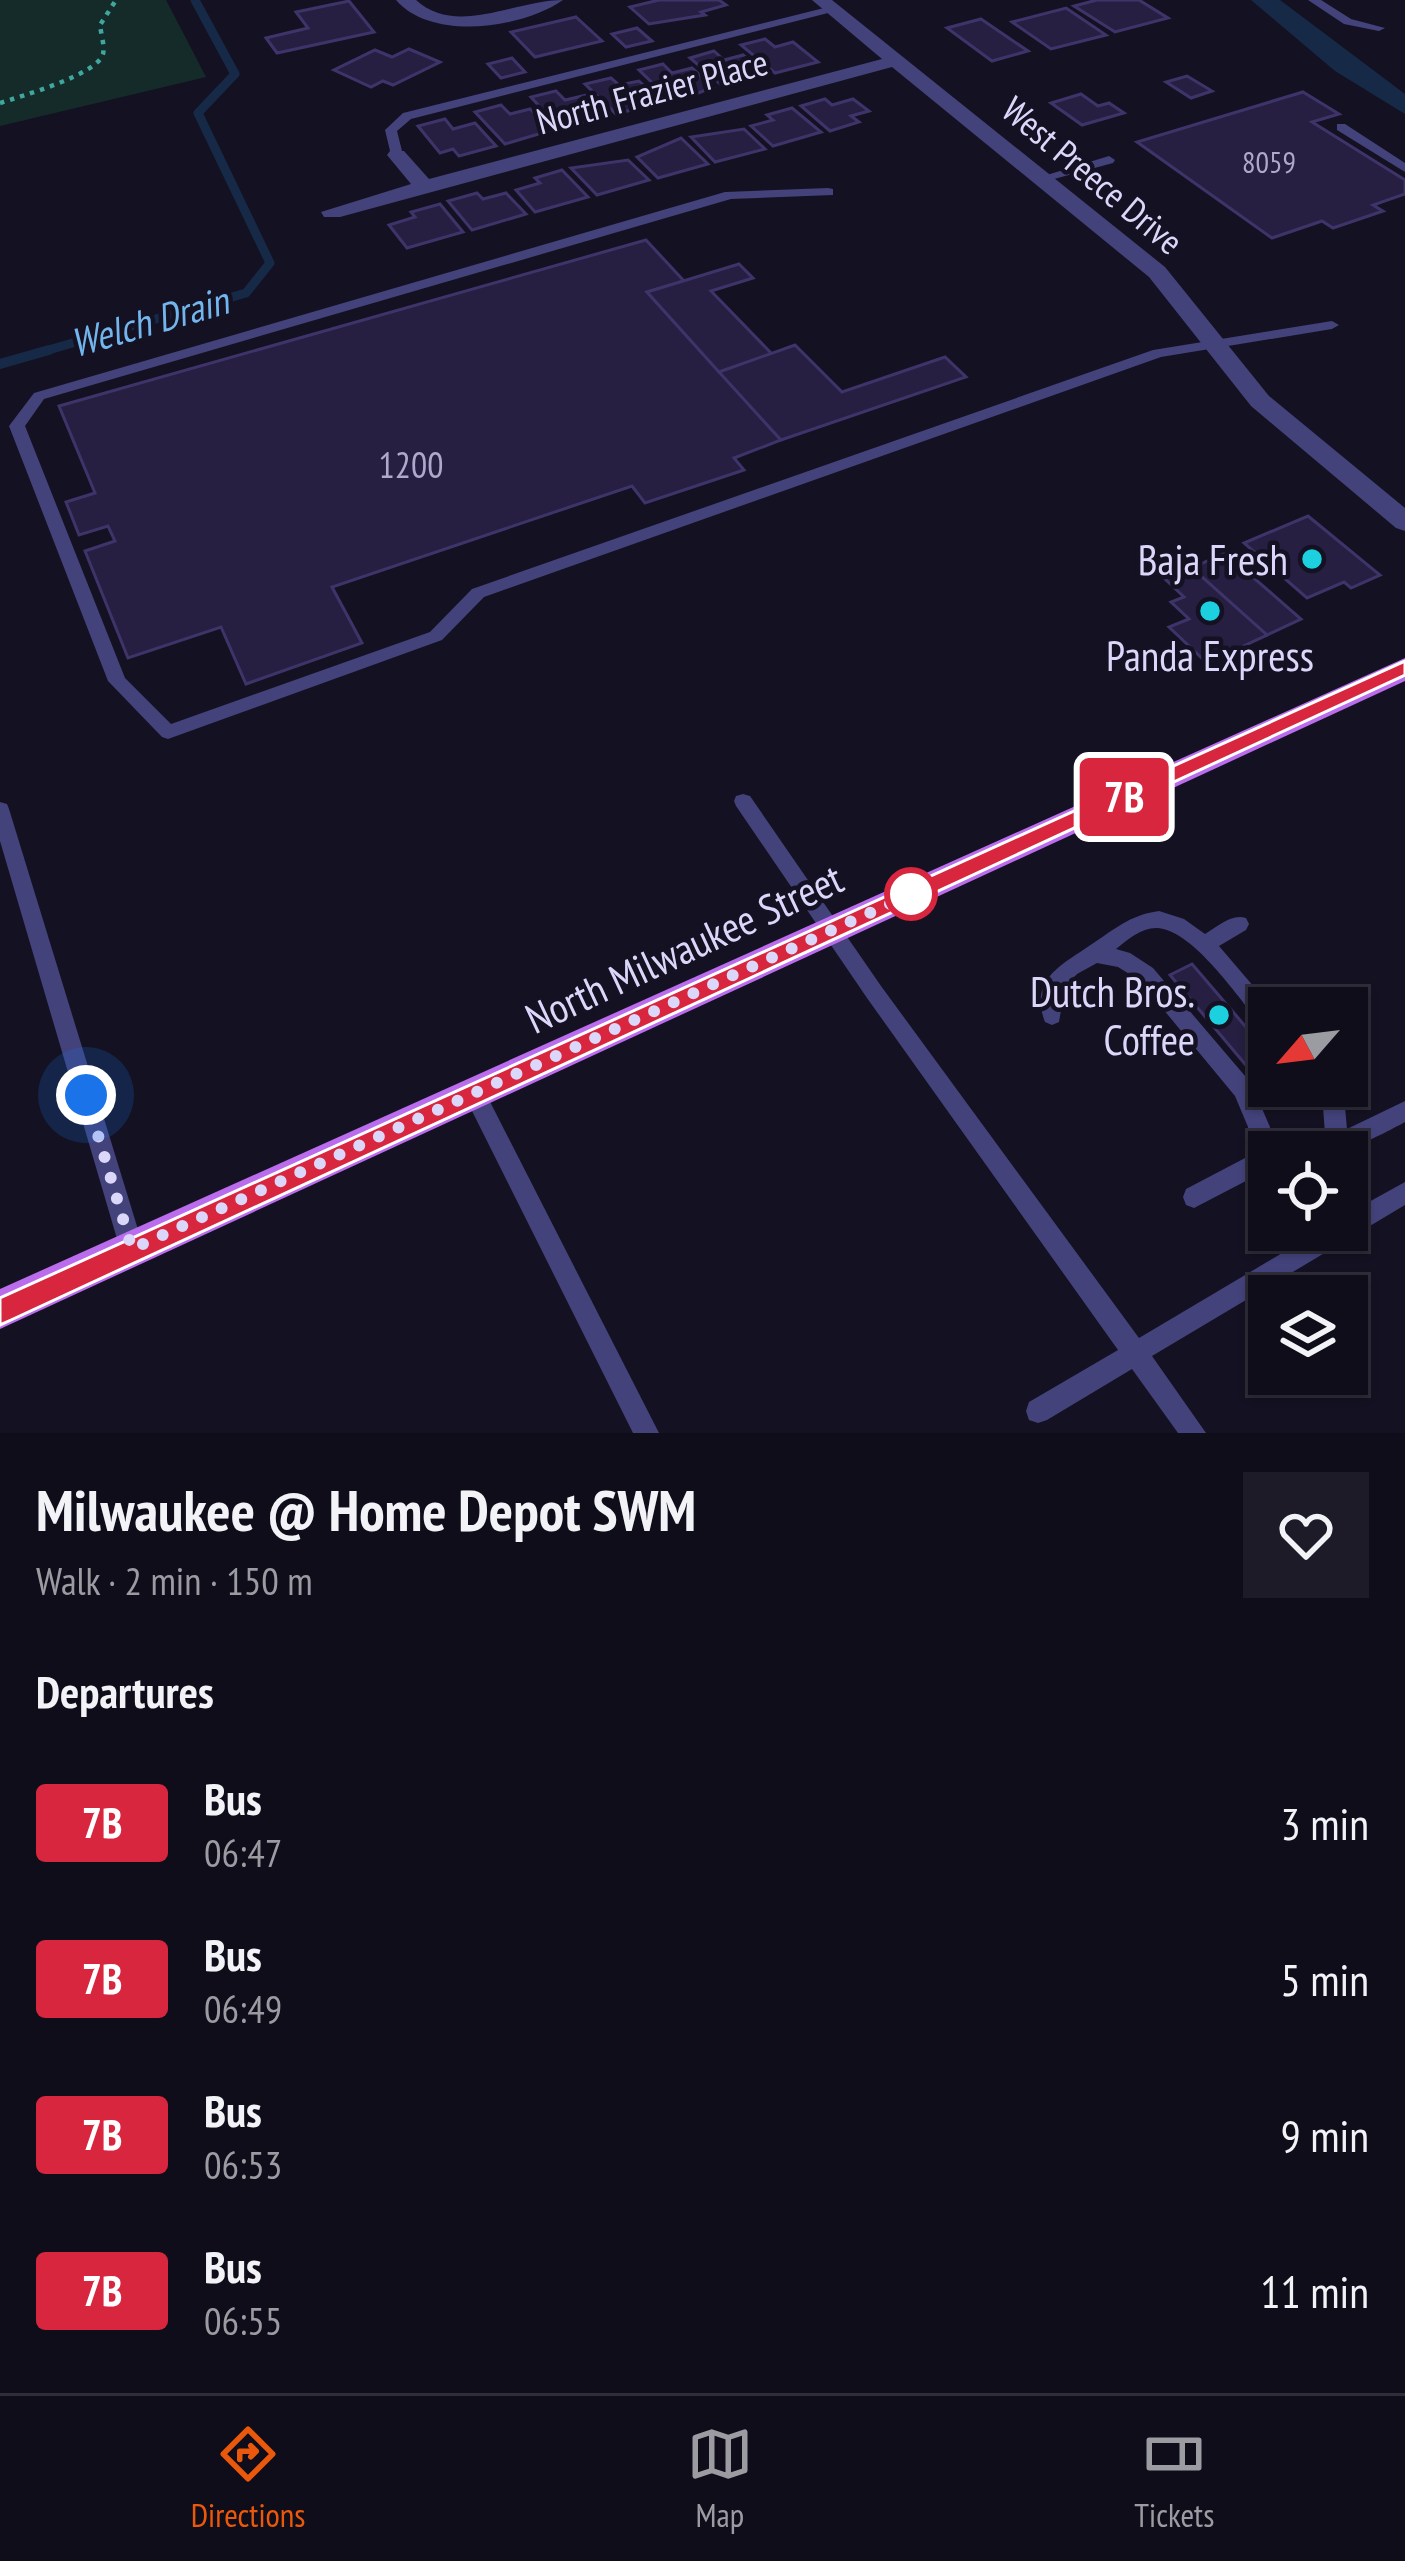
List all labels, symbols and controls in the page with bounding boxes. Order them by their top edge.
street label: North Frazier Place [531,38,773,144]
street label: West Preece Drive [993,86,1193,264]
house number: 8059 [1242,142,1296,181]
water label: Welch Drain [64,274,236,368]
house number: 1200 [379,441,443,488]
place label: Baja Fresh [1138,532,1288,587]
marker: Baja Fresh [1299,546,1325,572]
marker: Panda Express [1197,598,1223,624]
place label: Panda Express [1106,628,1314,683]
line badge: 7B [1070,758,1178,836]
text: 7B [1104,769,1144,824]
street label: North Milwaukee Street [517,850,852,1046]
unlabelled marker [886,869,936,919]
place label: Dutch Bros. Coffee [1030,964,1195,1067]
north arrow [1248,987,1368,1107]
map controls [1248,987,1368,1395]
marker: Dutch Bros. Coffee [1206,1002,1232,1028]
your location [56,1065,116,1125]
button: locate [1248,1131,1368,1251]
button: layers [1248,1275,1368,1395]
button: heart [1243,1472,1369,1598]
text: Milwaukee @ Home Depot SWM [36,1473,696,1547]
text: Walk · 2 min · 150 m [36,1555,313,1606]
text: Departures [36,1662,214,1720]
text: Bus [204,1769,262,1827]
text: 3 min [1280,1794,1369,1852]
text: 7B [82,1795,122,1850]
text: 06:47 [204,1827,282,1878]
text: Bus [204,1925,262,1983]
text: 5 min [1280,1950,1369,2008]
text: 7B [82,1951,122,2006]
text: 06:49 [204,1983,282,2034]
text: Bus [204,2081,262,2139]
text: 9 min [1280,2106,1369,2164]
text: 7B [82,2107,122,2162]
text: 06:53 [204,2139,282,2190]
text: Bus [204,2237,262,2295]
text: 11 min [1260,2262,1369,2320]
text: 7B [82,2263,122,2318]
text: 06:55 [204,2295,282,2346]
tab: Directions [191,2421,305,2536]
tab: Map [687,2421,753,2536]
tab: Tickets [1134,2421,1214,2536]

